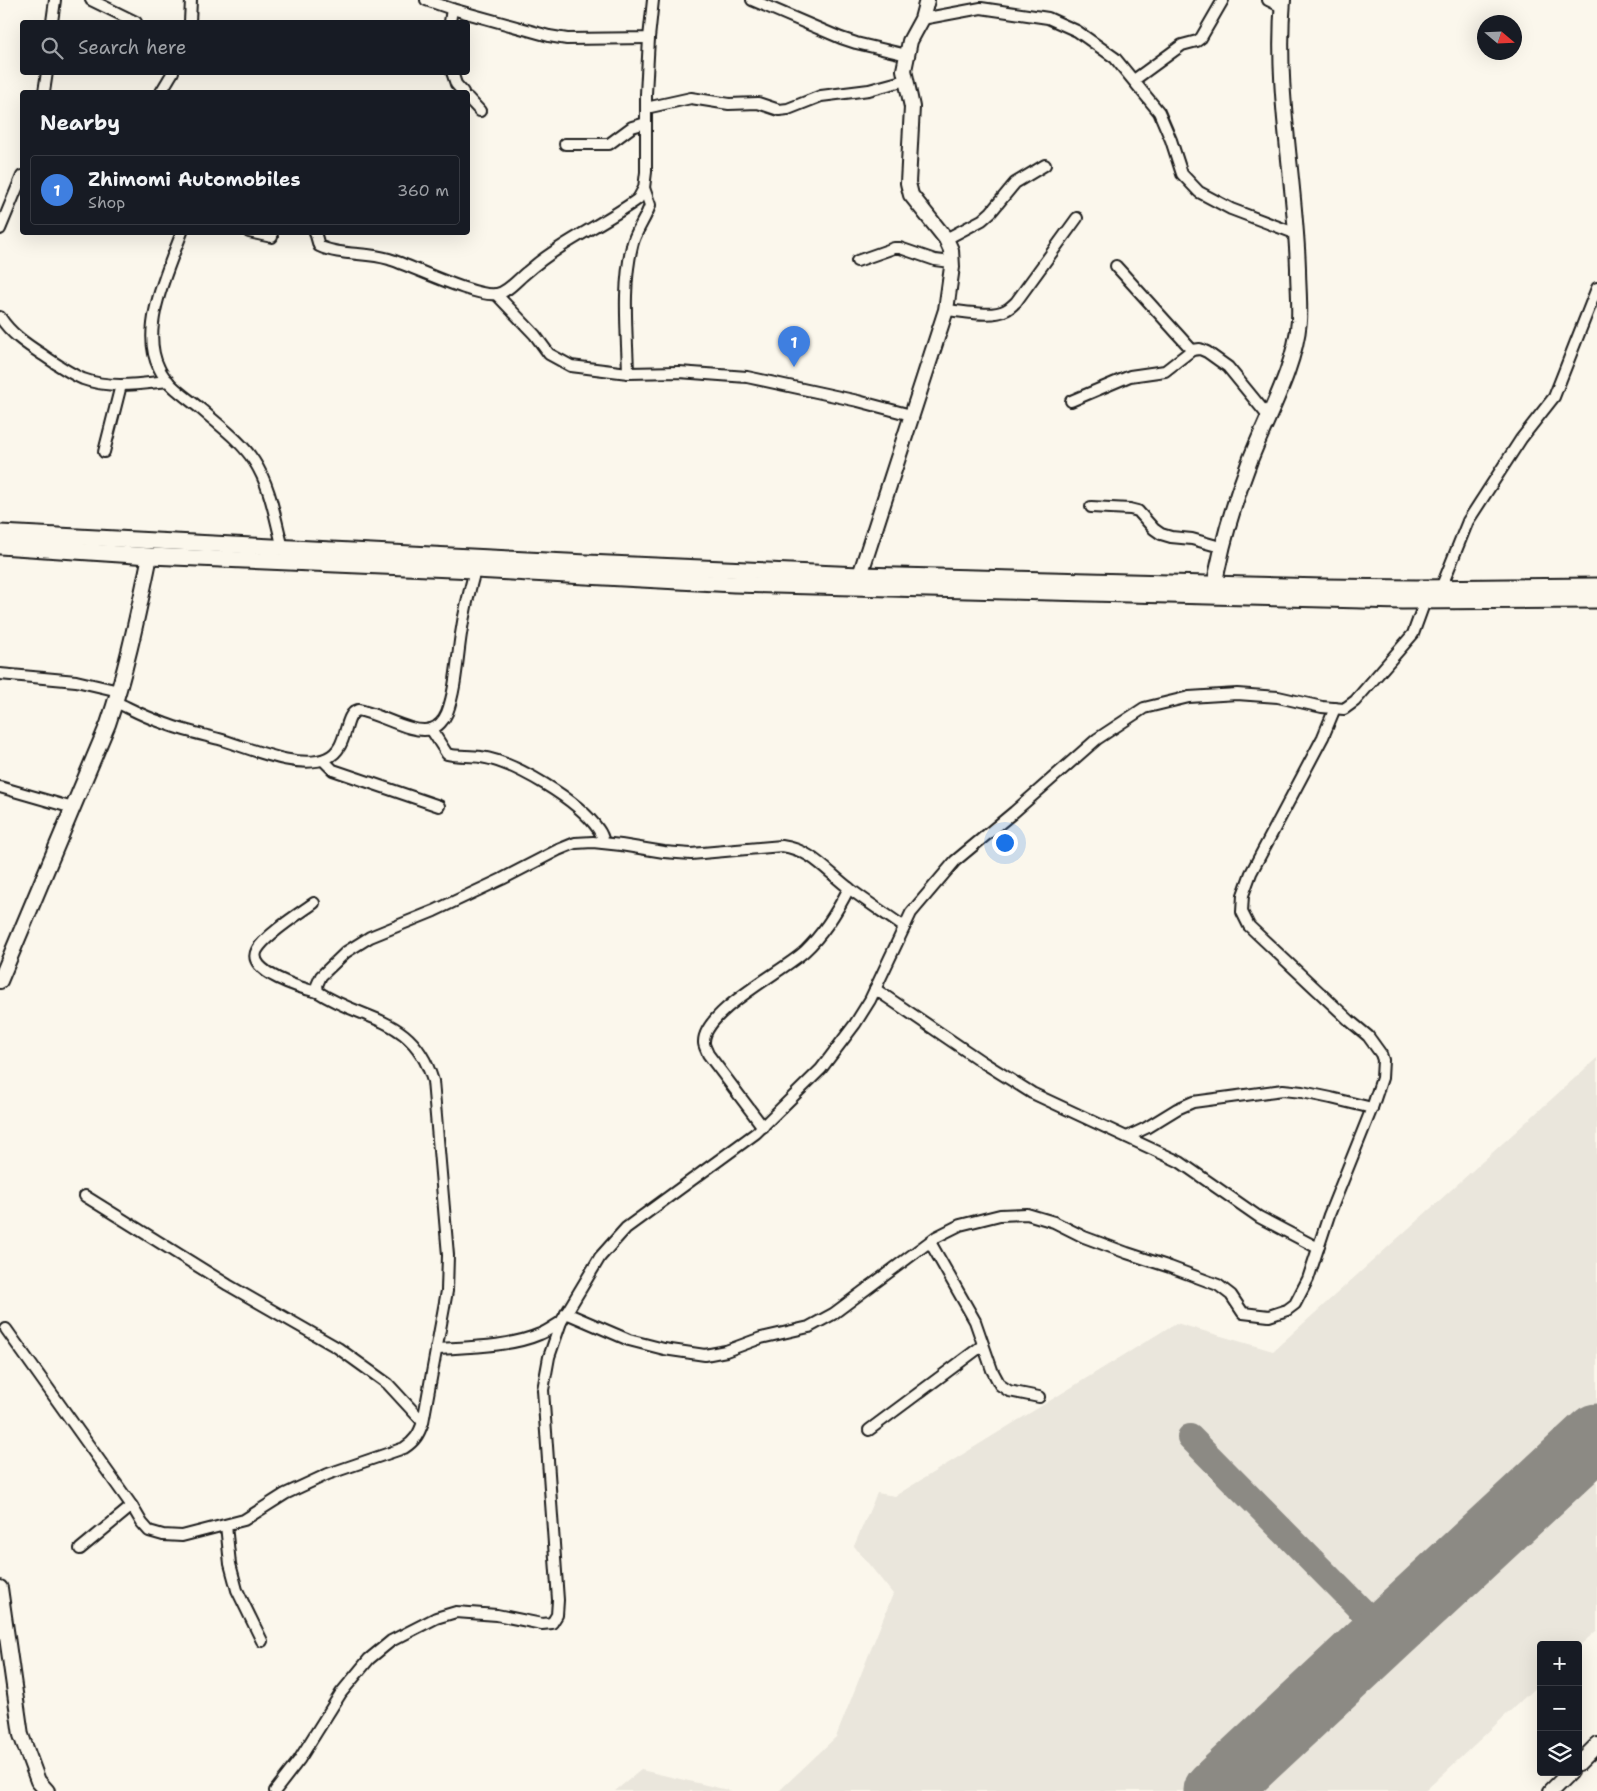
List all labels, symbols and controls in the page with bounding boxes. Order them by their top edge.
north arrow [1477,15,1522,60]
search box [20,20,470,75]
icon: search [38,34,66,62]
text: Search here [78,35,187,60]
text: Nearby [40,109,120,137]
text: Zhimomi Automobiles [88,167,301,192]
text: 1 [53,180,61,201]
text: 360 m [397,180,449,201]
text: Shop [88,192,125,213]
pin: 1 [778,326,810,367]
your location [992,830,1018,856]
map controls [1537,1641,1582,1776]
button: + [1537,1641,1582,1686]
button: − [1537,1686,1582,1731]
button: layers [1537,1731,1582,1776]

